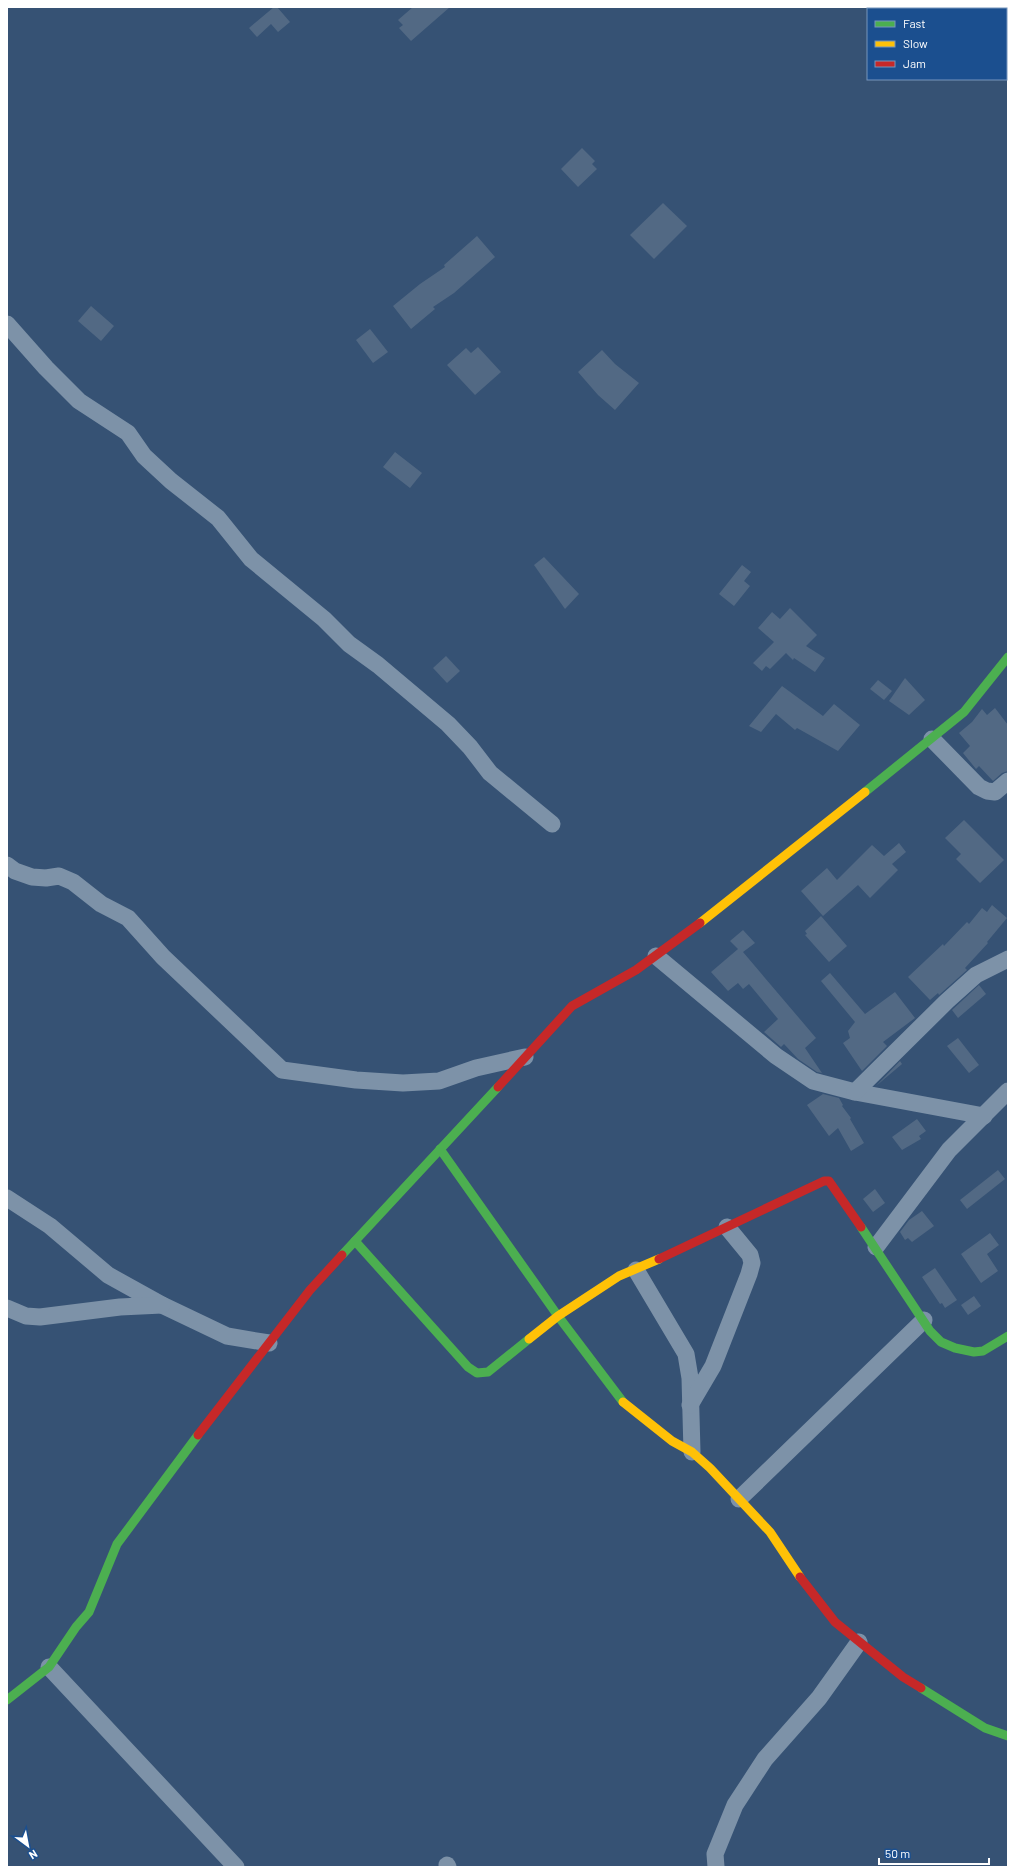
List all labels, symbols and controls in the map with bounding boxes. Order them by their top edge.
legend [867,8,1007,80]
text: Fast [903,16,926,30]
text: Slow [903,36,928,50]
text: Jam [903,56,926,70]
north arrow [8,1826,48,1866]
scale bar [879,1840,989,1866]
text: 50 m [885,1846,910,1860]
text: N [27,1847,40,1862]

